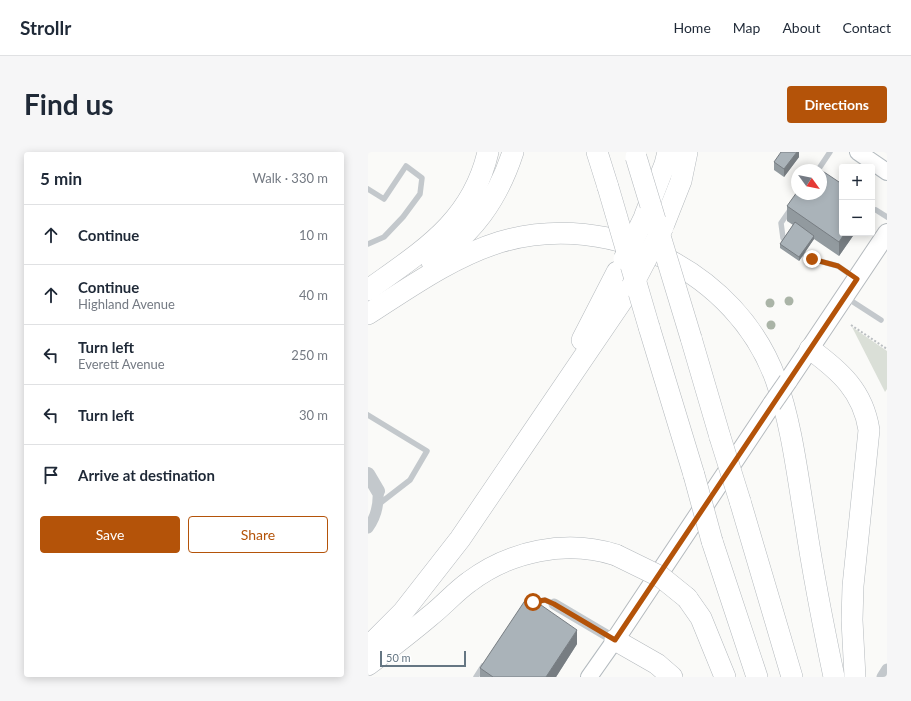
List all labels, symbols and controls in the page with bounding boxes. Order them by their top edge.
text: Strollr [20,16,71,39]
text: Home [673,19,711,36]
text: Map [733,19,760,36]
text: About [782,19,820,36]
text: Contact [842,19,891,36]
button: Directions [787,86,887,123]
text: Find us [24,87,114,121]
north arrow [791,164,827,200]
map controls [839,164,875,236]
button: + [839,164,875,200]
text: 5 min [40,168,82,189]
text: Walk · 330 m [252,170,328,186]
button: − [839,200,875,236]
icon: ahead [40,224,62,246]
text: Continue [78,226,139,244]
text: 10 m [299,227,328,243]
route end [803,250,821,268]
text: Continue [78,278,139,296]
icon: ahead [40,284,62,306]
text: 40 m [299,287,328,303]
text: Highland Avenue [78,296,175,312]
text: Turn left [78,338,134,356]
icon: left [40,344,62,366]
text: 250 m [291,347,328,363]
text: Everett Avenue [78,356,165,372]
icon: left [40,404,62,426]
text: Turn left [78,406,134,424]
text: 30 m [299,407,328,423]
icon: arrive [40,464,62,486]
text: Arrive at destination [78,466,215,484]
button: Save [40,516,180,553]
button: Share [188,516,328,553]
route start [524,593,542,611]
scale bar [380,649,466,668]
text: 50 m [386,651,411,664]

